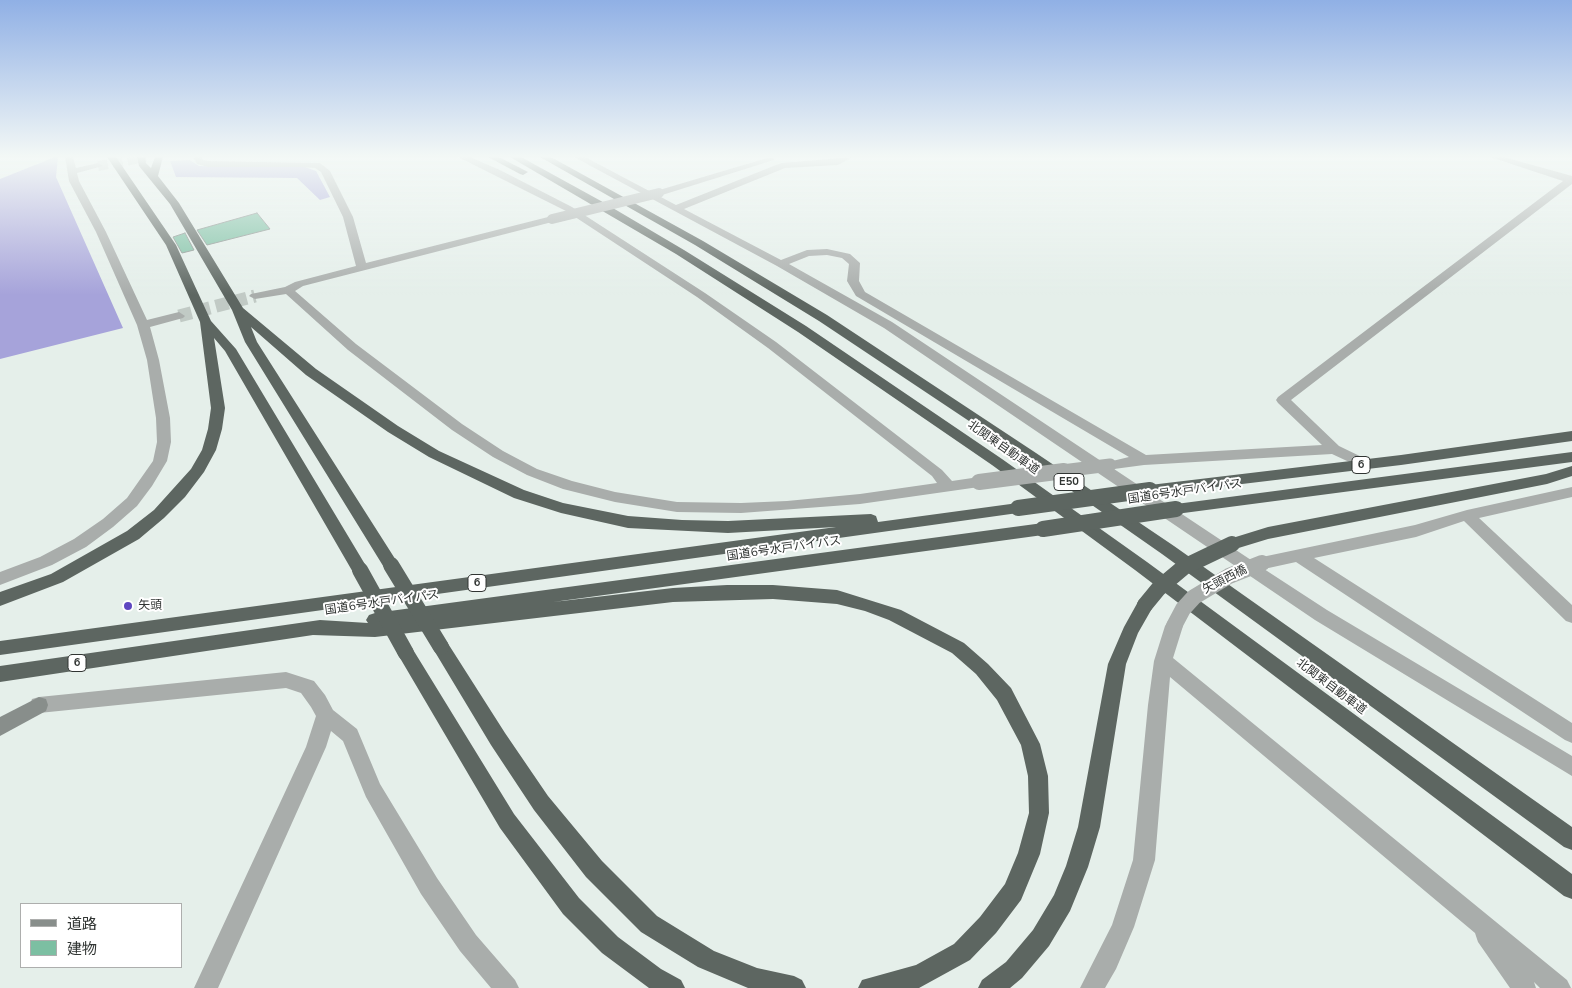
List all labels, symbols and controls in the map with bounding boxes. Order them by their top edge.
street label: 北関東自動車道 [964,418,1042,478]
road number: 6 [1352,456,1370,474]
road number: E50 [1054,474,1084,491]
street label: 国道6号水戸バイパス [1127,477,1243,507]
street label: 国道6号水戸バイパス [726,534,842,564]
street label: 矢頭西橋 [1200,563,1250,597]
road number: 6 [468,574,486,592]
street label: 国道6号水戸バイパス [324,588,440,618]
place label: 矢頭 [138,599,162,613]
marker: 矢頭 [122,600,134,612]
road number: 6 [68,654,86,671]
street label: 北関東自動車道 [1293,656,1369,718]
legend [20,903,182,968]
text: 道路 [67,914,97,934]
text: 建物 [67,939,97,959]

